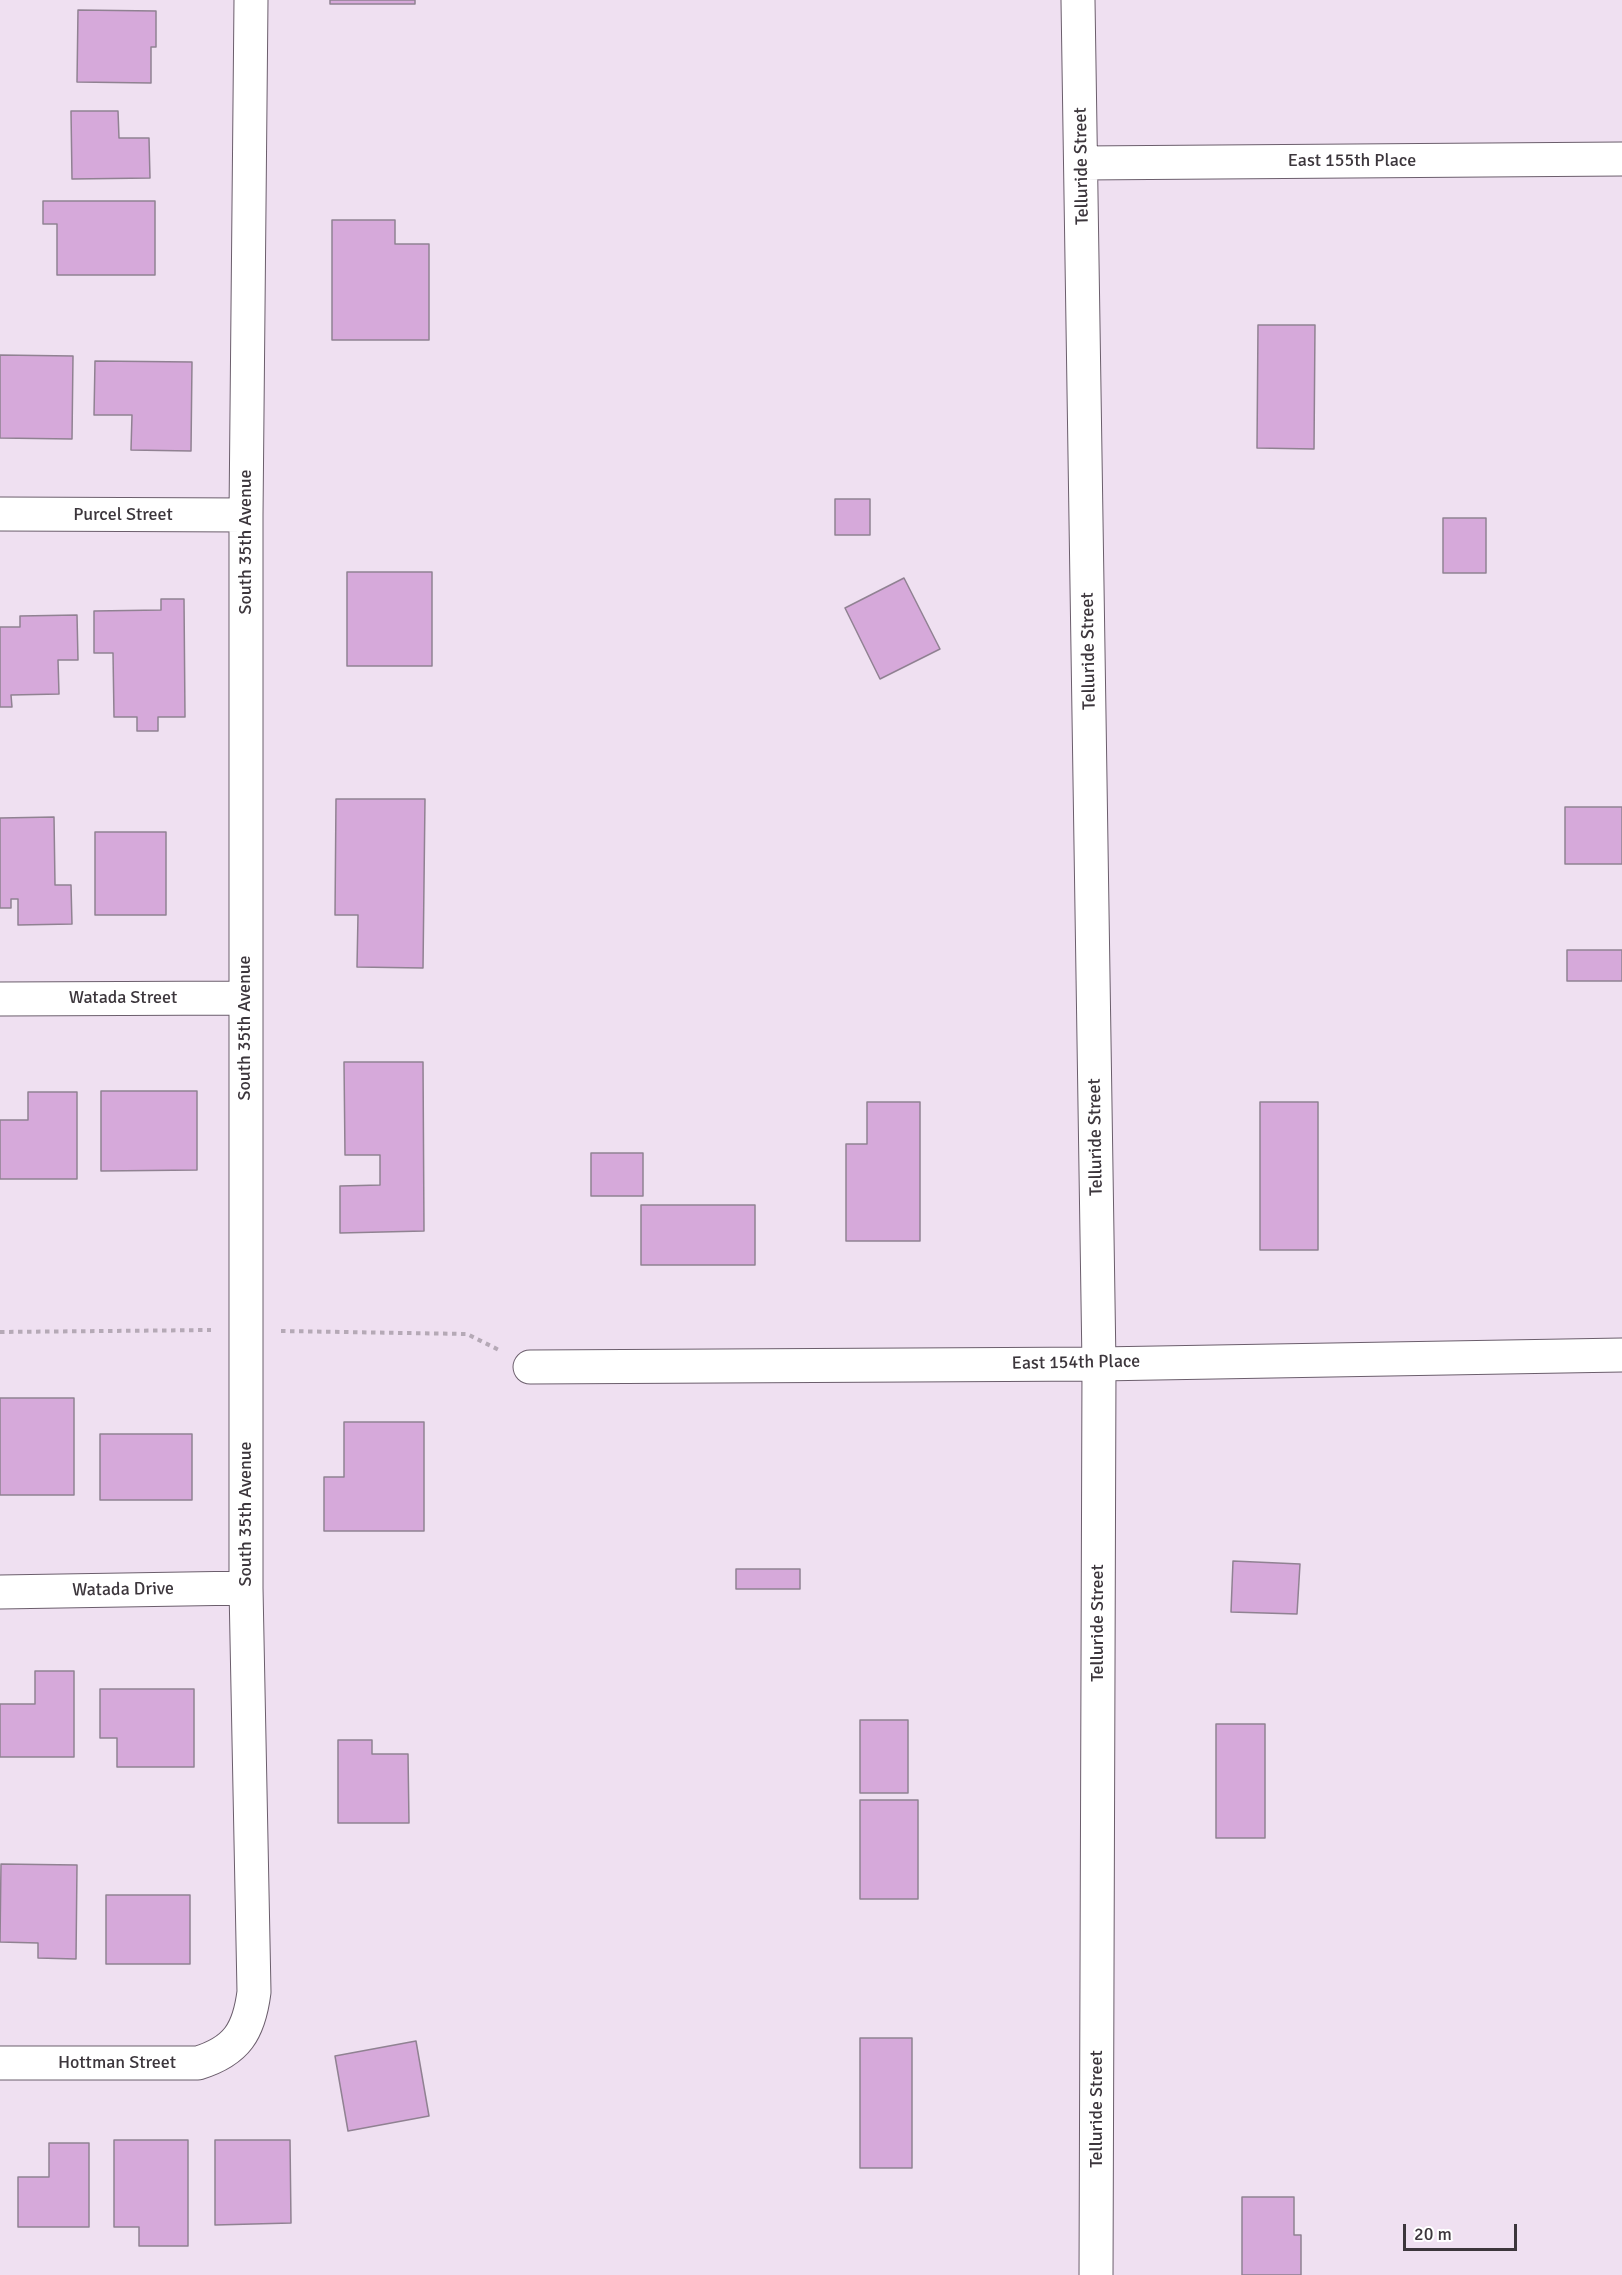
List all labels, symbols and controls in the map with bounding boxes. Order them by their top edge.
street label: Telluride Street [1070,107,1094,225]
street label: East 155th Place [1288,150,1416,172]
street label: South 35th Avenue [235,469,257,615]
street label: Purcel Street [73,504,173,526]
street label: Telluride Street [1077,592,1101,710]
street label: South 35th Avenue [234,955,256,1101]
street label: Watada Street [69,987,177,1009]
street label: Telluride Street [1084,1078,1108,1196]
street label: East 154th Place [1012,1351,1140,1375]
street label: South 35th Avenue [235,1441,257,1587]
street label: Telluride Street [1087,1564,1109,1682]
street label: Watada Drive [72,1578,174,1602]
street label: Telluride Street [1086,2050,1108,2168]
street label: Hottman Street [58,2052,176,2074]
scale bar [1406,2212,1520,2250]
text: 20 m [1414,2223,1452,2245]

